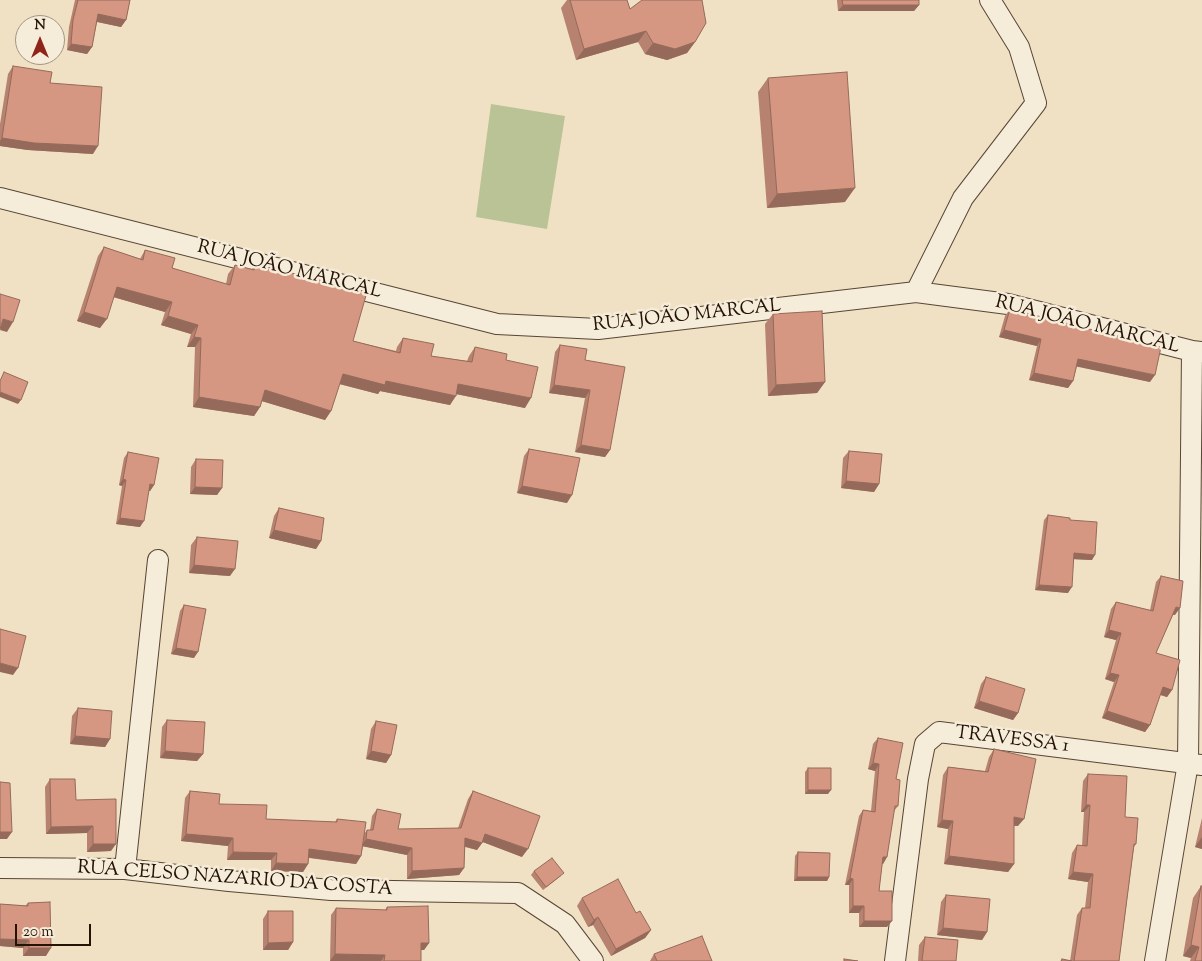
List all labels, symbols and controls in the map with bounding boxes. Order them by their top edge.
north arrow [15,15,65,65]
text: N [34,16,46,36]
street label: RUA JOÃO MARCAL [194,237,384,305]
street label: RUA JOÃO MARCAL [992,292,1182,360]
street label: RUA JOÃO MARCAL [592,296,782,338]
street label: TRAVESSA 1 [954,723,1070,759]
street label: RUA CELSO NAZARIO DA COSTA [76,858,394,902]
scale bar [18,914,94,946]
text: 20 m [23,922,54,943]

